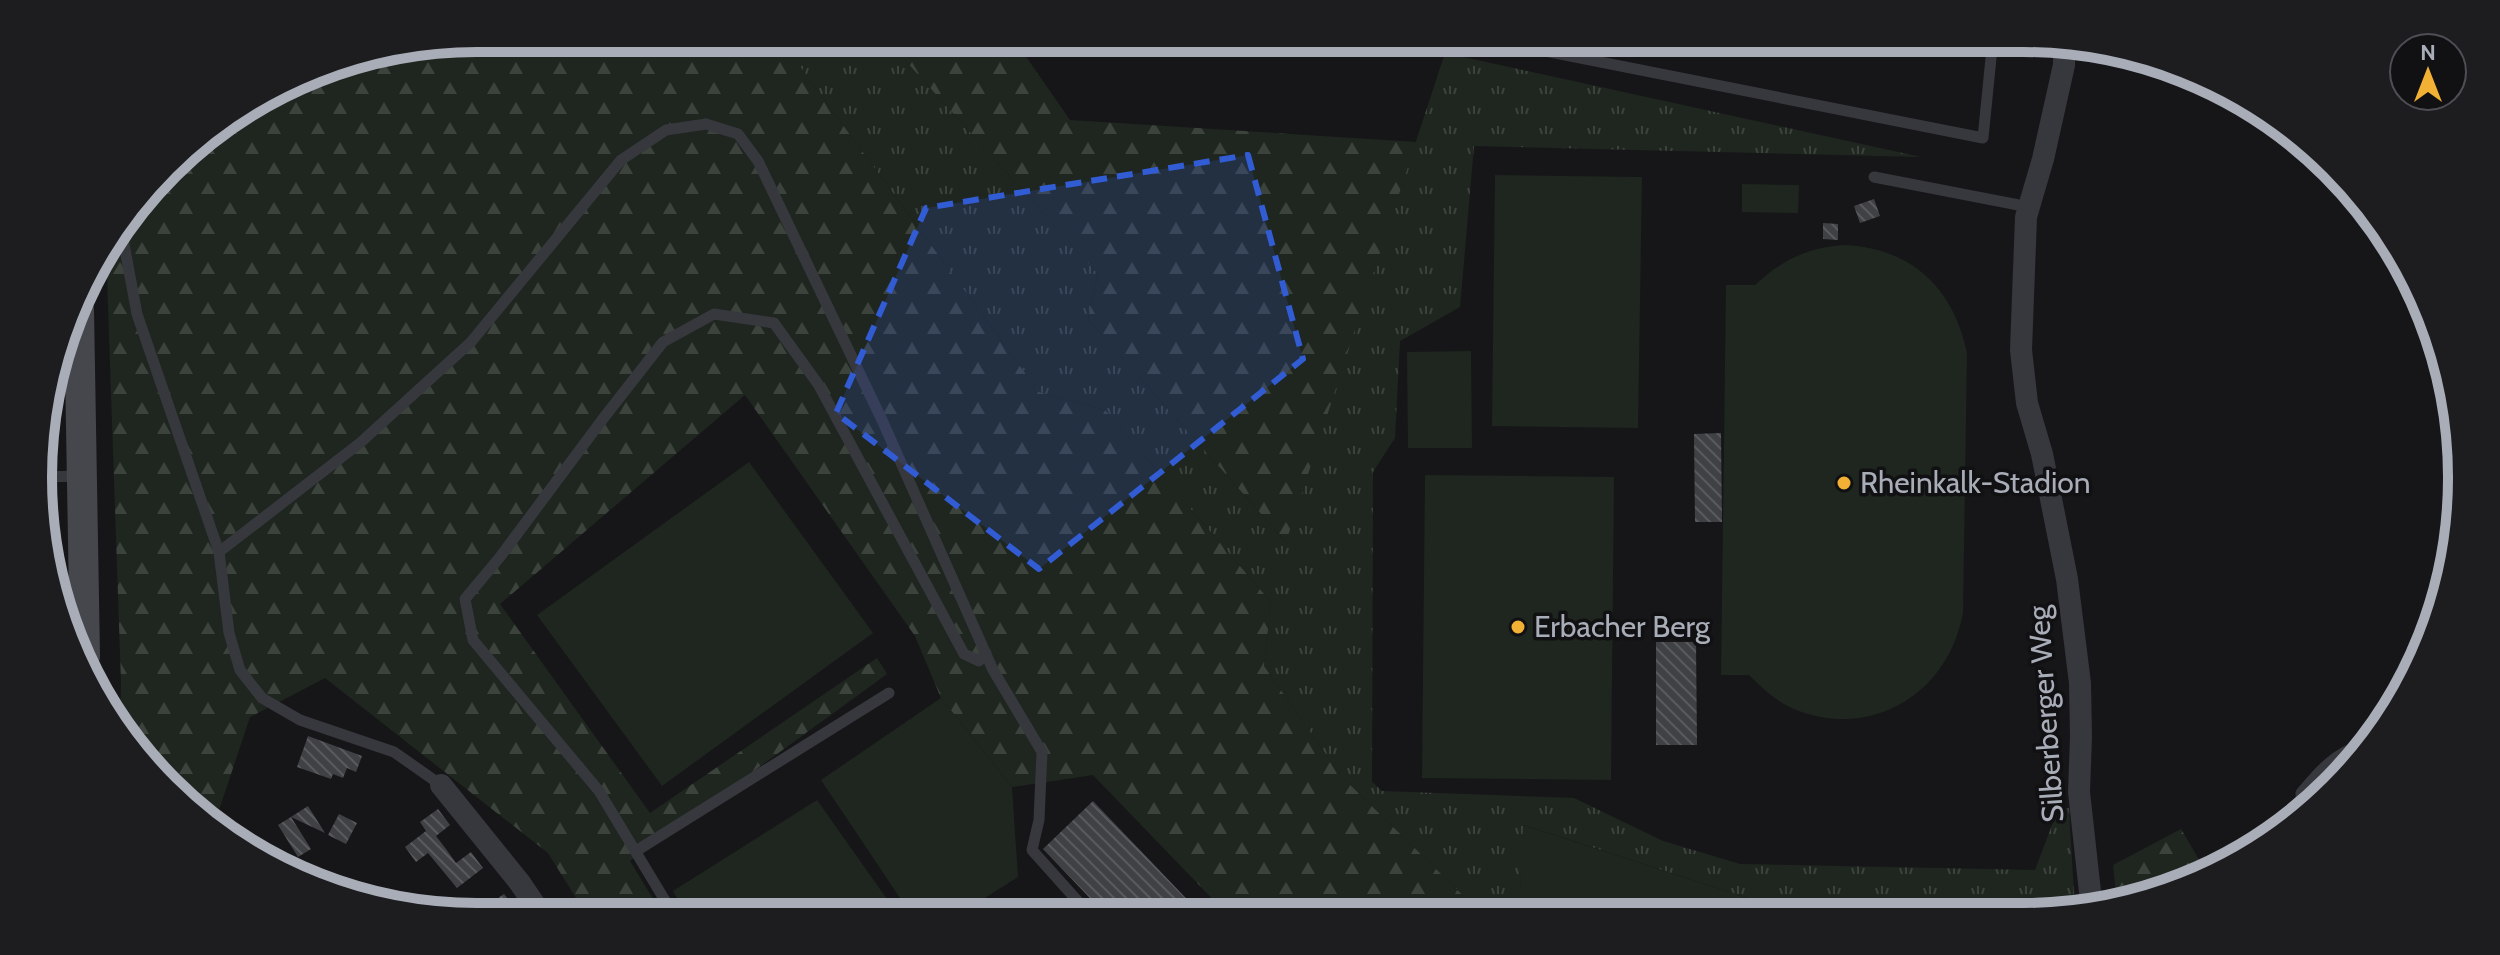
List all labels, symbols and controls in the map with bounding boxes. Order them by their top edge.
north arrow [2388,32,2468,112]
text: N [2420,39,2436,66]
place label: Rheinkalk-Stadion [1860,464,2091,501]
marker: Rheinkalk-Stadion [1835,474,1853,492]
street label: Silberberger Weg [2019,603,2072,824]
place label: Erbacher Berg [1534,608,1711,645]
marker: Erbacher Berg [1509,618,1527,636]

